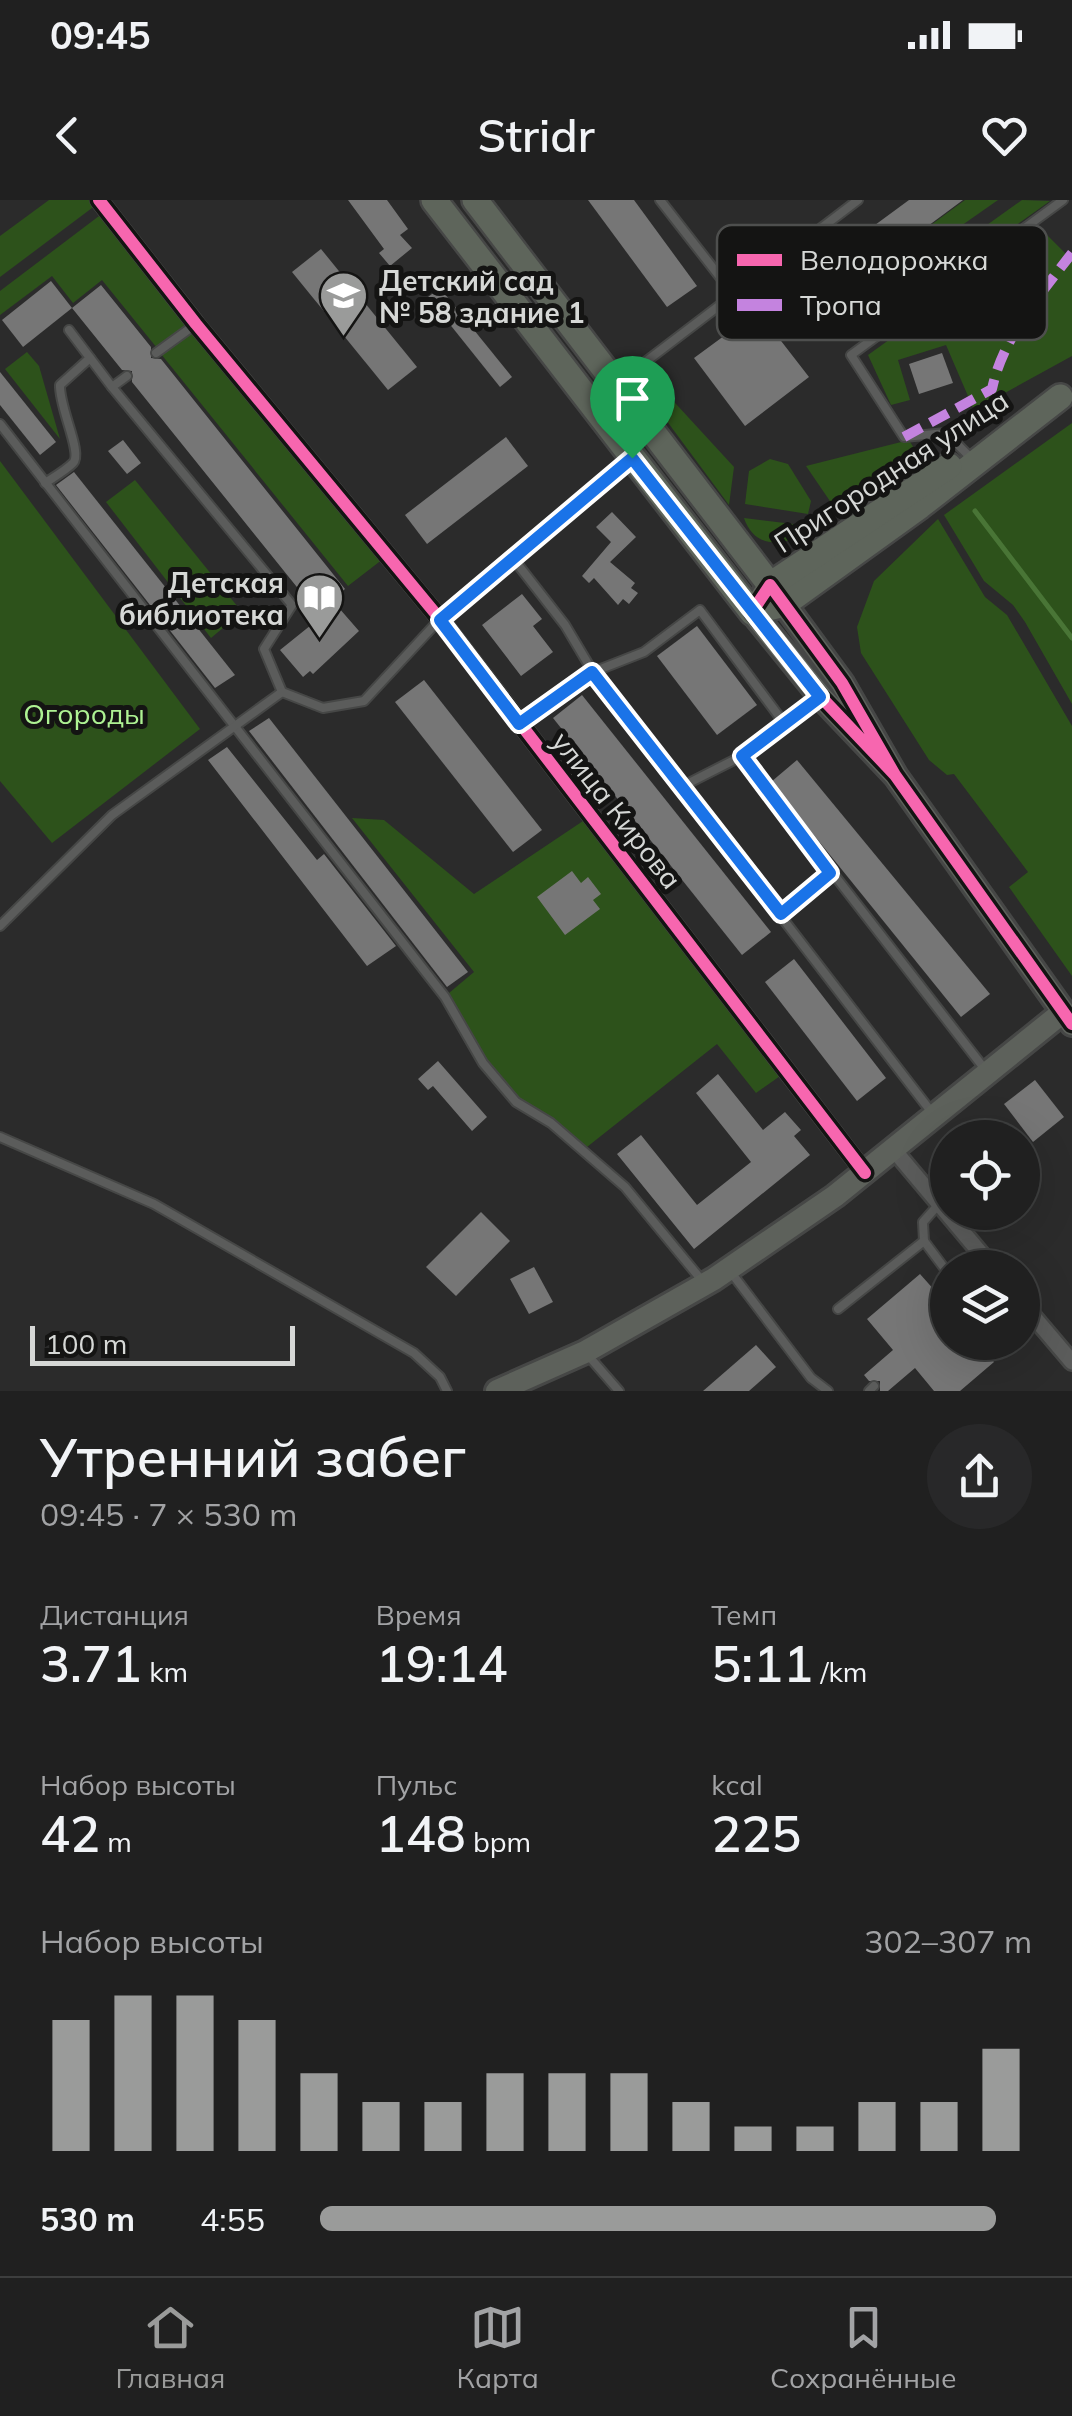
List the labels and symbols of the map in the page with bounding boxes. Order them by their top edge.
legend [717,225,1047,340]
text: Велодорожка [800,242,989,277]
place label: Детский сад № 58 здание 1 [379,263,585,330]
school or university icon: Детский сад № 58 здание 1 [318,270,370,338]
text: Тропа [800,287,882,322]
pin [590,356,675,459]
street label: Пригородная улица [767,382,1015,560]
place label: Детская библиотека [119,565,284,632]
library icon: Детская библиотека [293,572,345,640]
park label: Огороды [23,696,145,731]
street label: улица Кирова [545,724,689,896]
scale bar [30,1321,295,1366]

